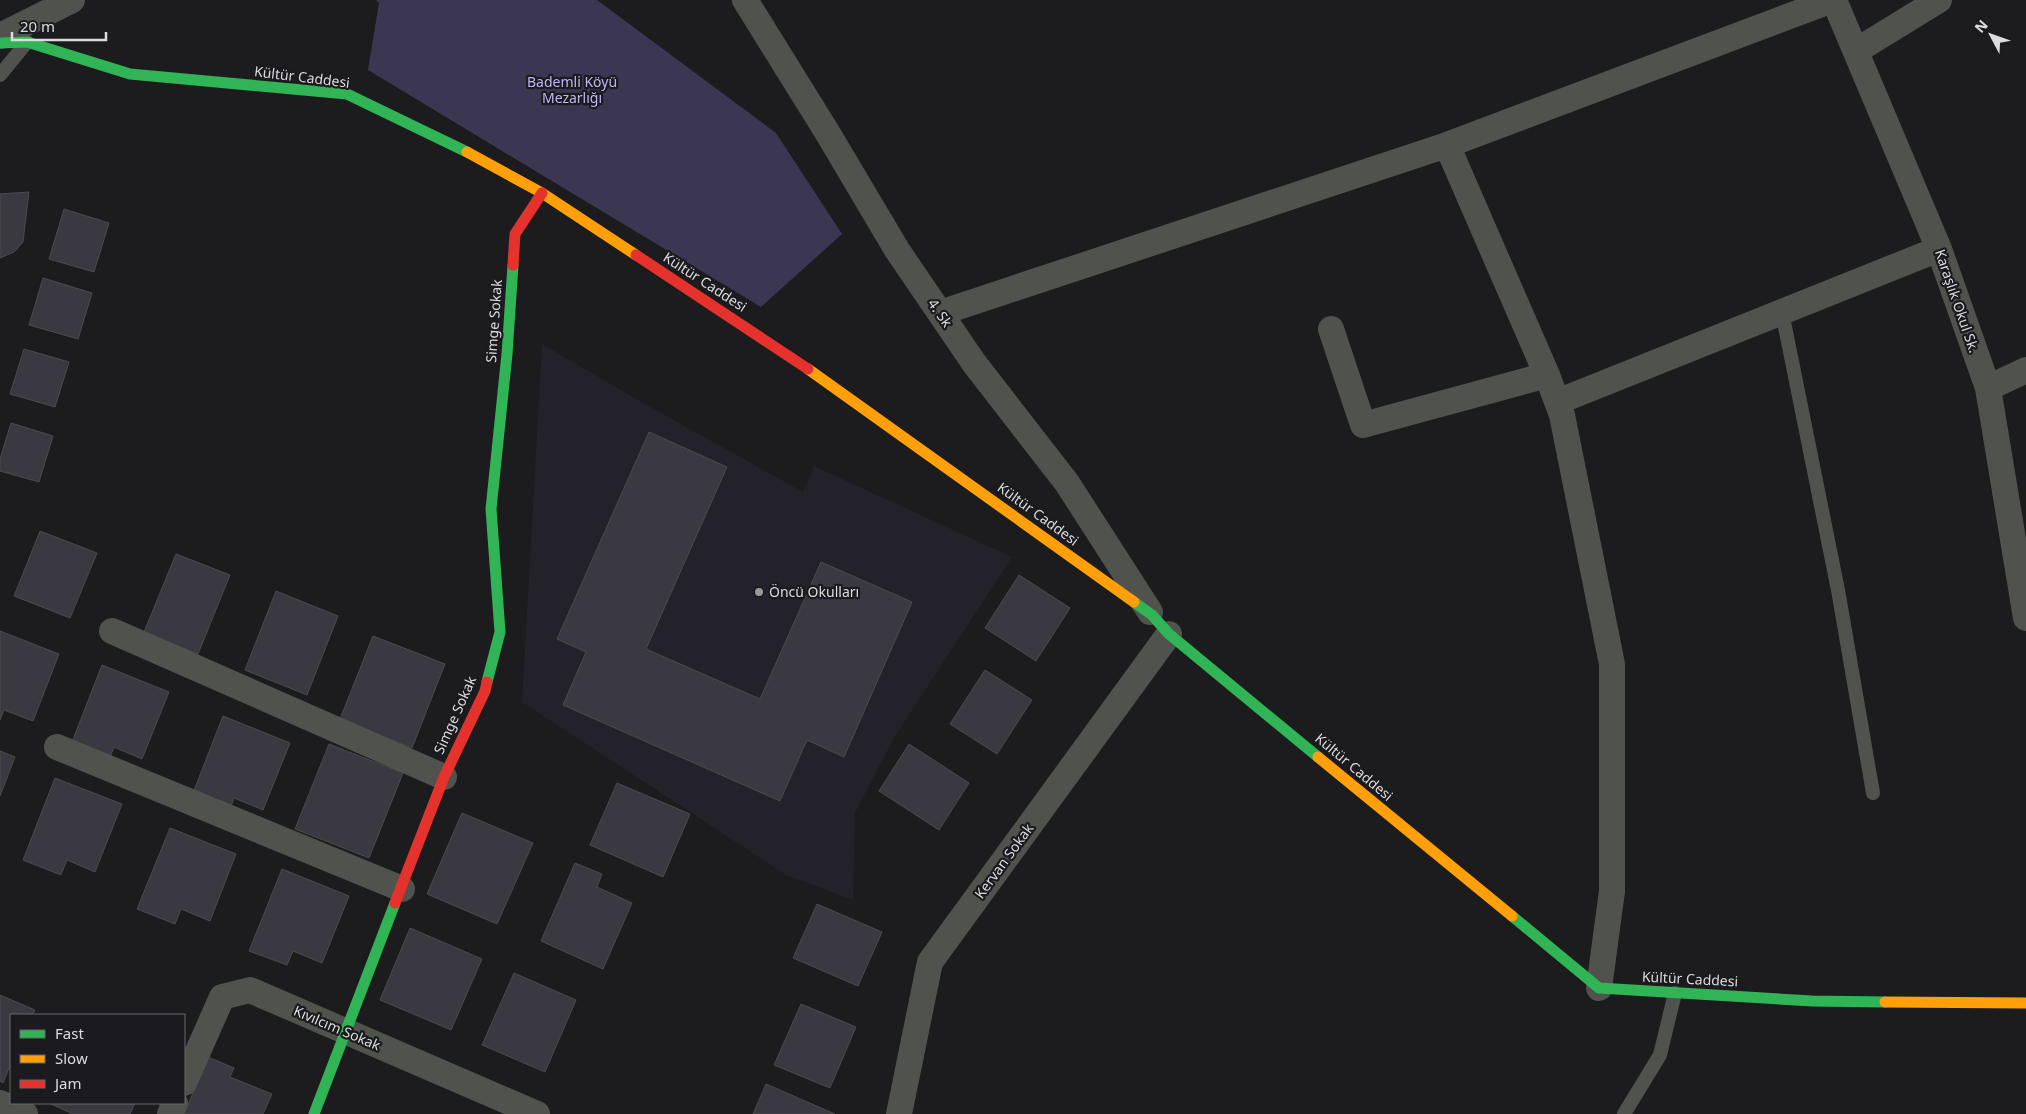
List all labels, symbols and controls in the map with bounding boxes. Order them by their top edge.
scale bar [12,10,106,42]
north arrow [1966,10,2016,60]
text: 20 m [20,16,55,36]
text: N [1970,16,1992,37]
street label: Kültür Caddesi [253,61,351,92]
park label: Bademli Köyü Mezarlığı [527,72,617,107]
street label: Kültür Caddesi [660,247,751,316]
street label: Karaşlık Okul Sk. [1931,247,1984,355]
street label: Simge Sokak [481,278,506,363]
street label: 4. Sk [924,295,957,331]
street label: Kültür Caddesi [994,478,1083,550]
place label: Öncü Okulları [769,582,859,601]
marker: Öncü Okulları [753,586,765,598]
street label: Simge Sokak [429,672,480,757]
street label: Kültür Caddesi [1311,728,1397,805]
street label: Kervan Sokak [970,819,1038,902]
street label: Kültür Caddesi [1641,966,1739,991]
street label: Kıvılcım Sokak [291,1001,384,1055]
legend [10,1014,185,1104]
text: Fast [55,1023,84,1043]
text: Slow [55,1048,88,1068]
text: Jam [53,1073,82,1093]

